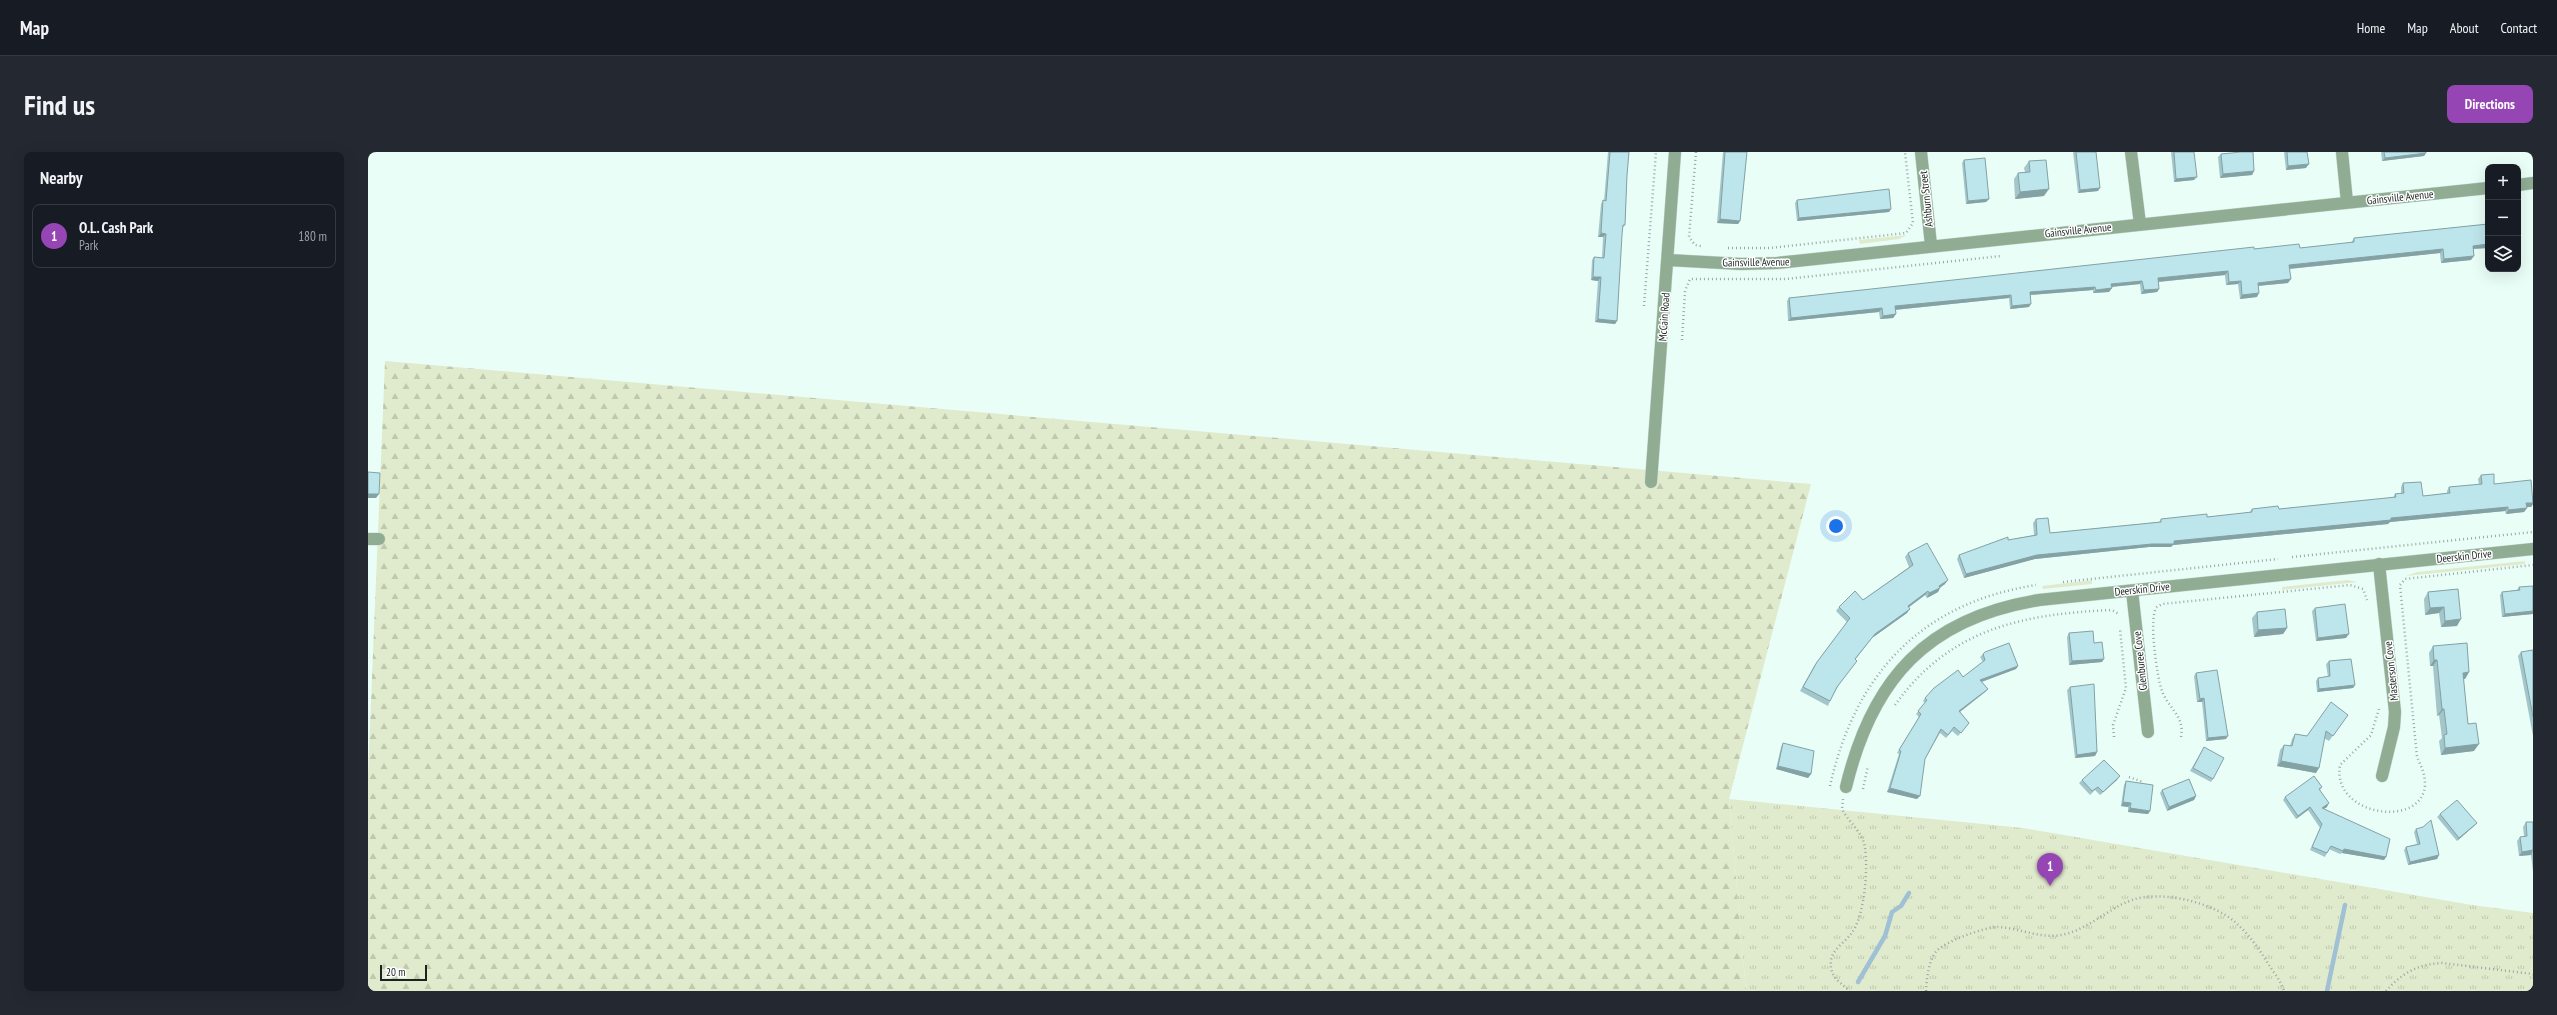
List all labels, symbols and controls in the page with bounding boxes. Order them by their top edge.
text: Map [20,16,49,40]
text: Home [2357,19,2385,37]
text: Map [2407,19,2428,37]
text: About [2450,19,2479,37]
text: Contact [2501,19,2537,37]
button: Directions [2447,85,2533,123]
text: Find us [24,86,95,123]
map controls [2485,164,2521,272]
button: + [2485,164,2521,200]
text: Nearby [40,167,83,189]
street label: Ashburn Street [1916,170,1936,228]
street label: Gainsville Avenue [2366,186,2434,207]
button: − [2485,200,2521,236]
text: O.L. Cash Park [79,218,153,237]
street label: Gainsville Avenue [2044,219,2112,240]
text: 1 [51,228,57,245]
text: 180 m [298,228,327,245]
button: layers [2485,236,2521,272]
text: Park [79,237,98,254]
street label: Gainsville Avenue [1722,254,1790,270]
street label: McCain Road [1655,292,1673,342]
your location [1826,516,1846,536]
street label: Deerskin Drive [2436,546,2493,566]
street label: Deerskin Drive [2114,579,2171,599]
street label: Glenburee Cove [2130,630,2150,691]
street label: Masterson Cove [2381,640,2401,701]
pin: 1 [2037,853,2063,886]
scale bar [380,963,427,982]
text: 20 m [386,965,405,979]

